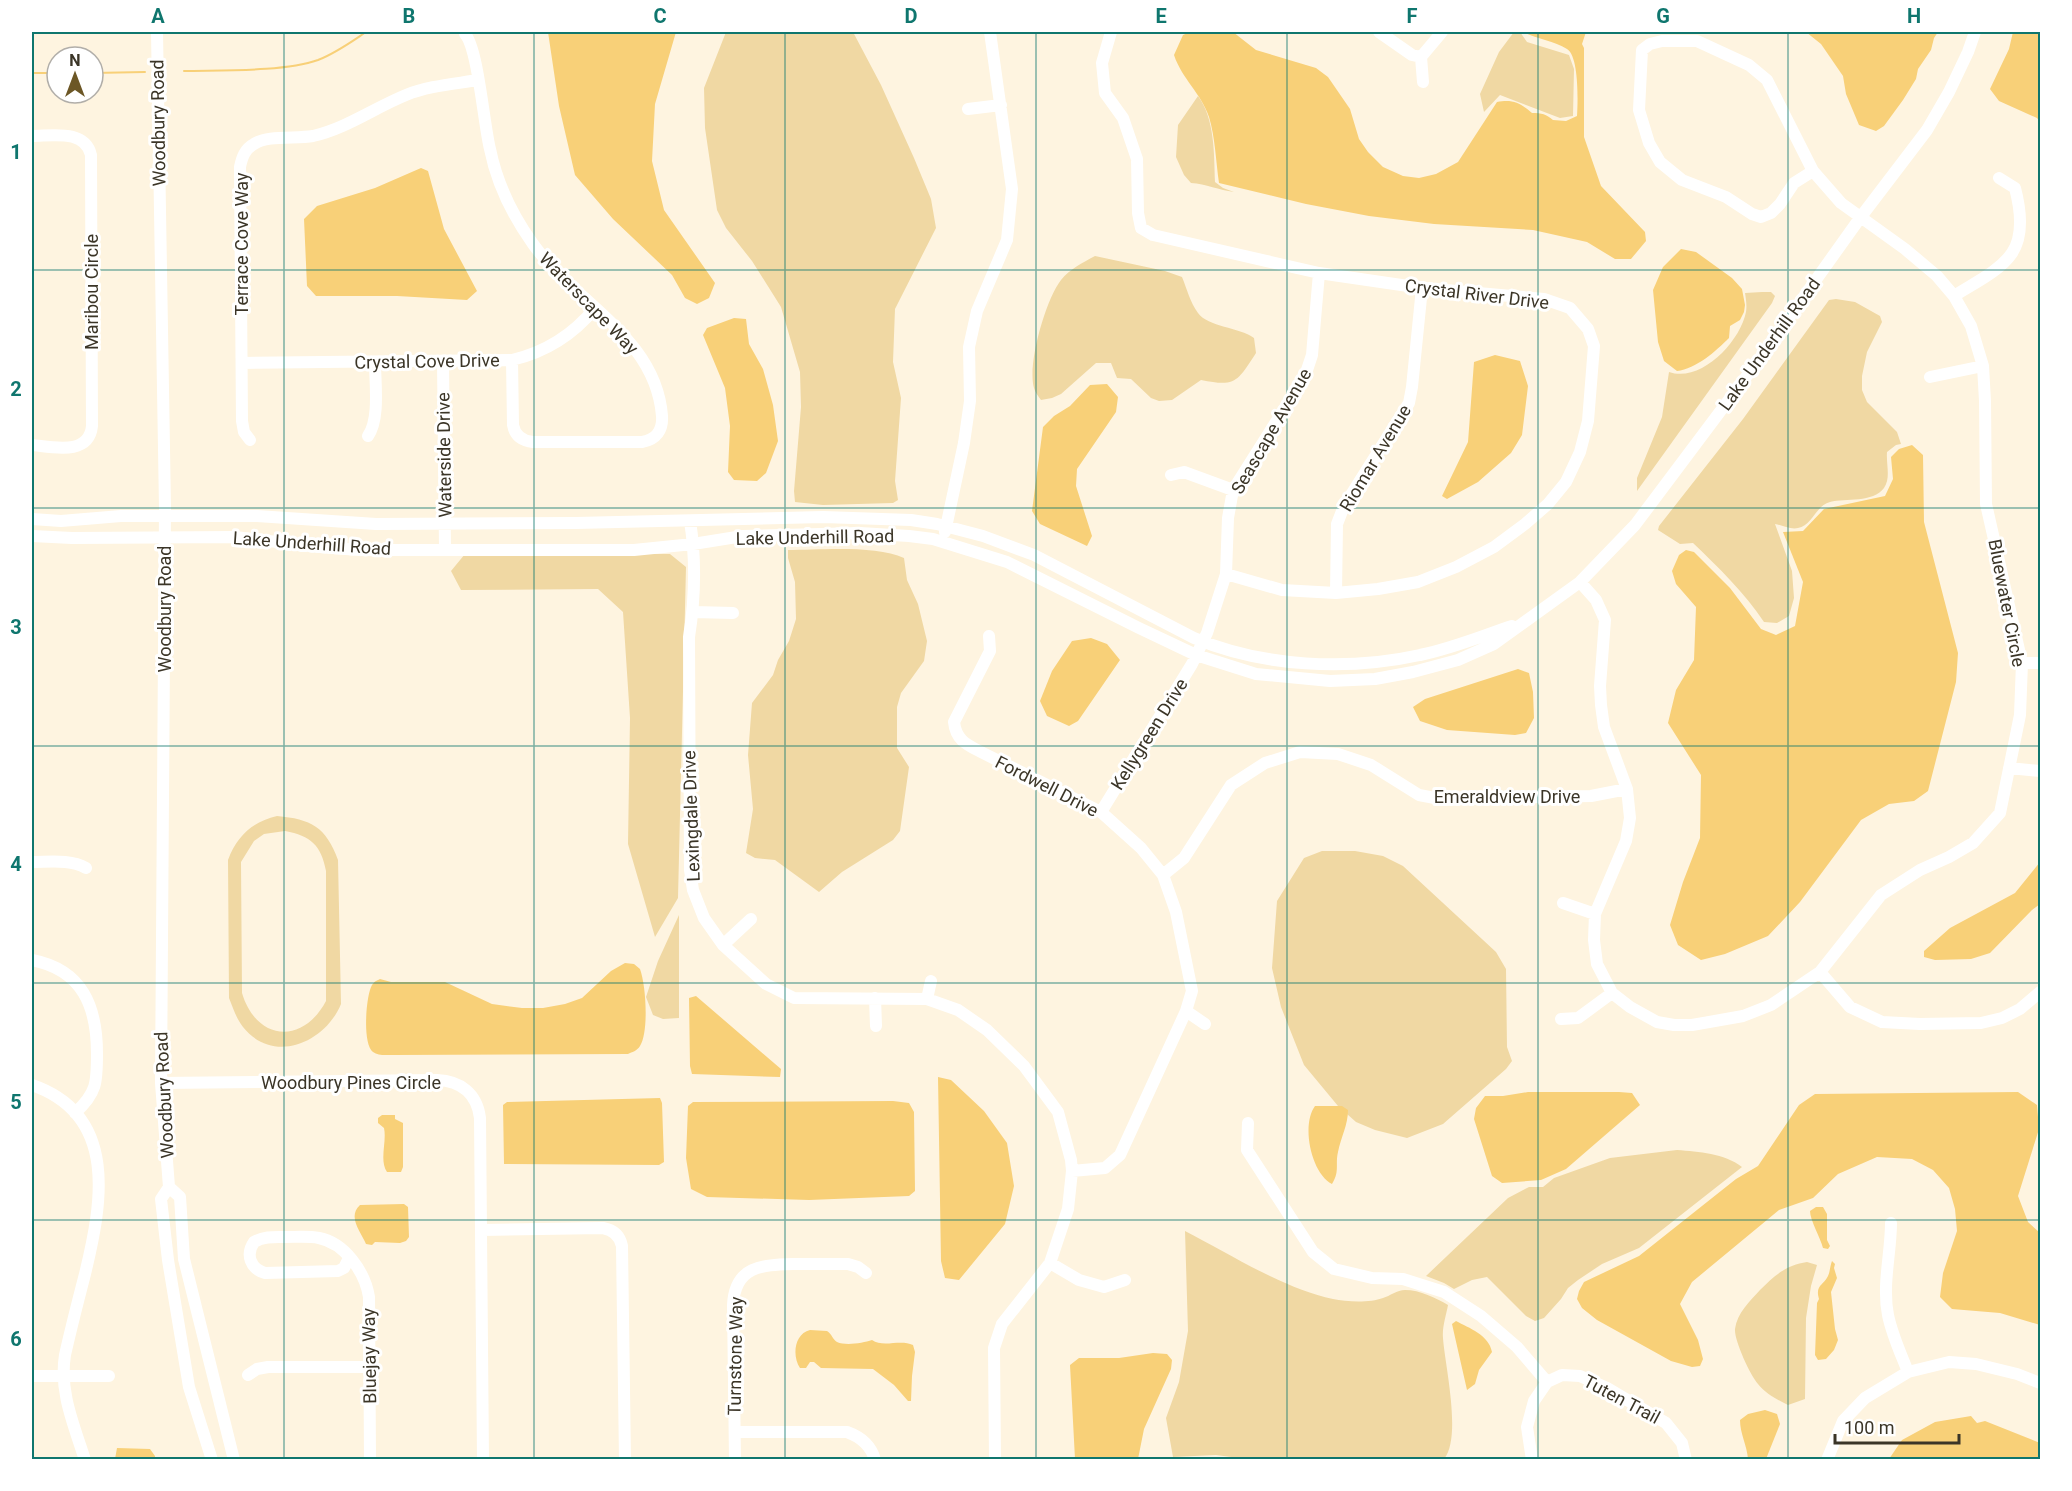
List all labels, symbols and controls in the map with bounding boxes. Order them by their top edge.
text: A [151,4,165,28]
text: B [403,4,415,28]
text: C [653,4,667,28]
text: D [905,4,918,28]
text: E [1155,4,1167,28]
text: F [1407,4,1418,28]
text: G [1656,4,1670,28]
text: H [1907,4,1921,28]
north arrow [45,45,105,105]
text: N [69,51,81,70]
street label: Woodbury Road [146,59,170,187]
text: 1 [10,140,22,164]
street label: Terrace Cove Way [231,172,252,315]
street label: Maribou Circle [81,234,102,350]
street label: Waterscape Way [535,248,643,359]
street label: Lake Underhill Road [1714,274,1824,414]
street label: Crystal River Drive [1404,275,1550,313]
street label: Crystal Cove Drive [354,349,500,373]
street label: Seascape Avenue [1227,364,1315,498]
text: 2 [10,377,22,401]
street label: Waterside Drive [432,392,456,518]
street label: Riomar Avenue [1335,401,1415,515]
street label: Lake Underhill Road [735,525,895,549]
street label: Lake Underhill Road [232,527,392,559]
street label: Bluewater Circle [1984,537,2030,669]
street label: Woodbury Road [154,546,175,672]
text: 3 [10,615,22,639]
street label: Kellygreen Drive [1106,674,1192,794]
street label: Lexingdale Drive [678,750,704,882]
street label: Fordwell Drive [992,751,1102,821]
street label: Emeraldview Drive [1434,786,1580,807]
text: 4 [10,852,22,876]
street label: Woodbury Road [150,1031,178,1159]
street label: Woodbury Pines Circle [261,1072,441,1093]
text: 5 [10,1090,22,1114]
street label: Turnstone Way [723,1296,747,1416]
street label: Bluejay Way [358,1307,380,1404]
text: 6 [10,1327,22,1351]
street label: Tuten Trail [1580,1370,1664,1428]
scale bar [1835,1407,1960,1445]
text: 100 m [1844,1417,1895,1438]

